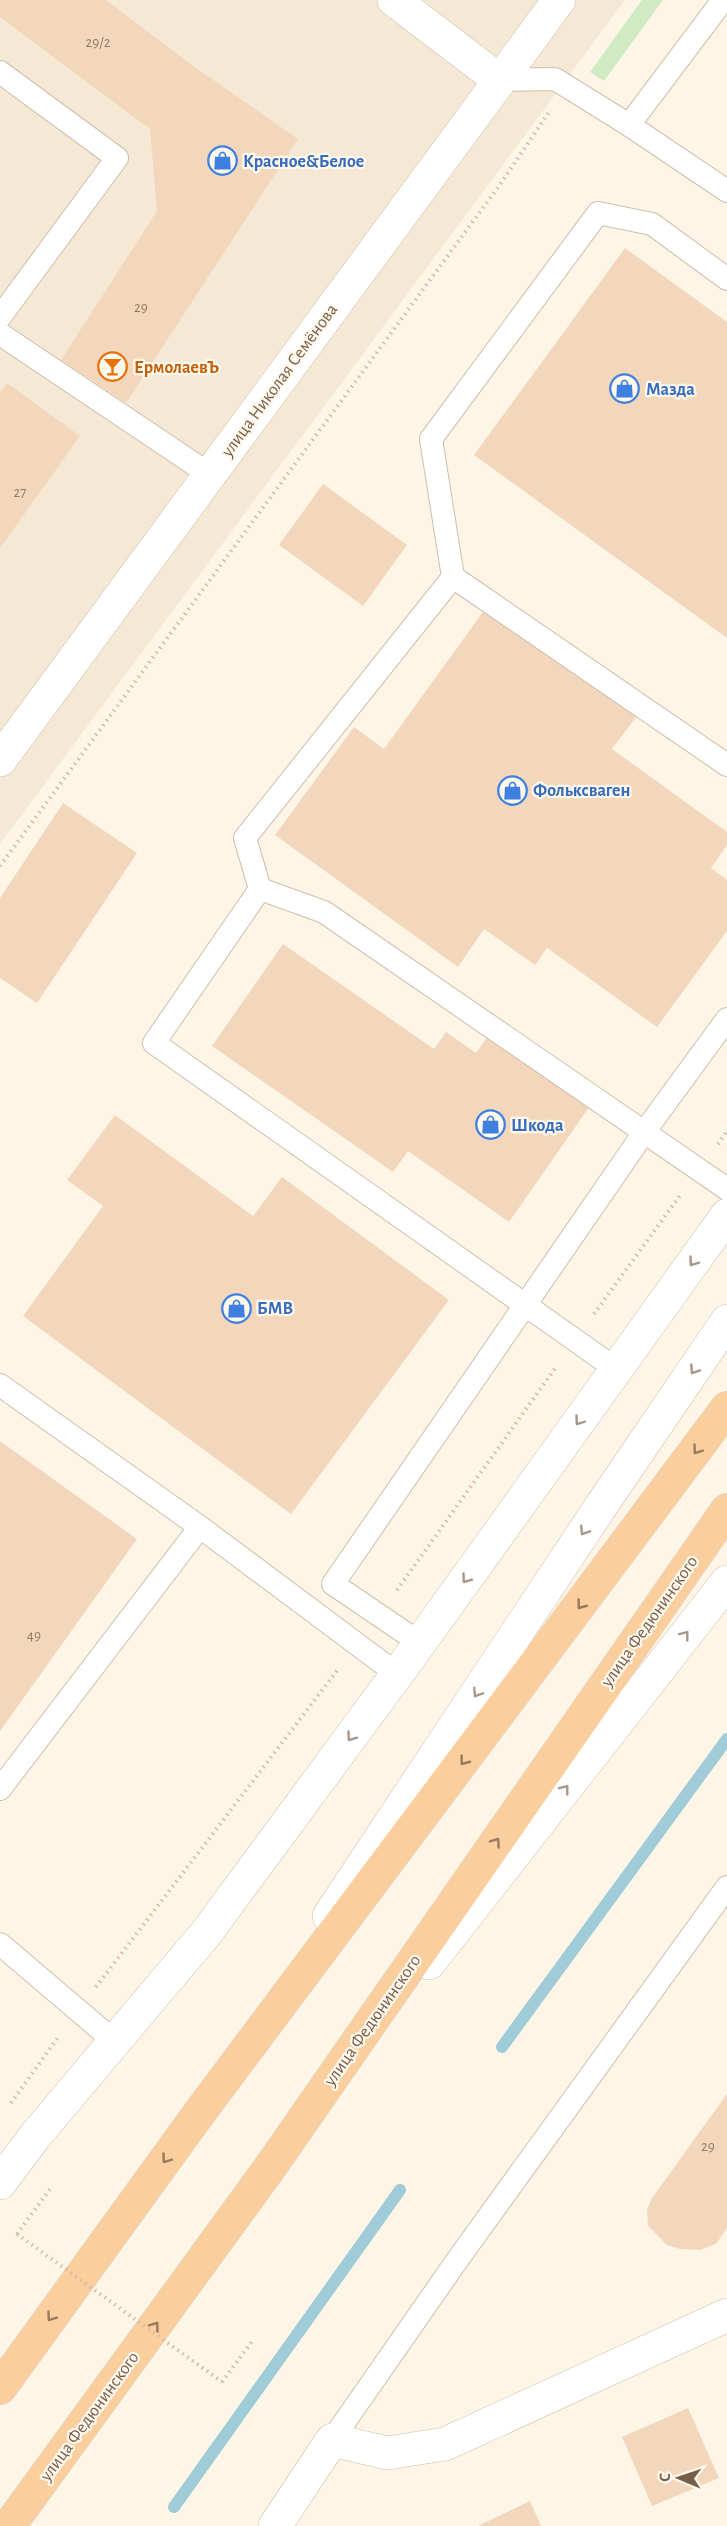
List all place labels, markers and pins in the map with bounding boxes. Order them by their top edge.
shop icon: Красное&Белое [206,145,238,177]
place label: Красное&Белое [243,153,364,171]
bar icon: ЕрмолаевЪ [97,351,129,383]
place label: ЕрмолаевЪ [134,359,219,377]
shop icon: Мазда [609,373,641,405]
place label: Мазда [646,381,695,399]
shop icon: Фольксваген [496,774,528,806]
place label: Фольксваген [533,782,631,800]
shop icon: Шкода [474,1109,506,1141]
place label: Шкода [511,1117,564,1135]
shop icon: БМВ [220,1292,252,1324]
place label: БМВ [257,1300,293,1318]

